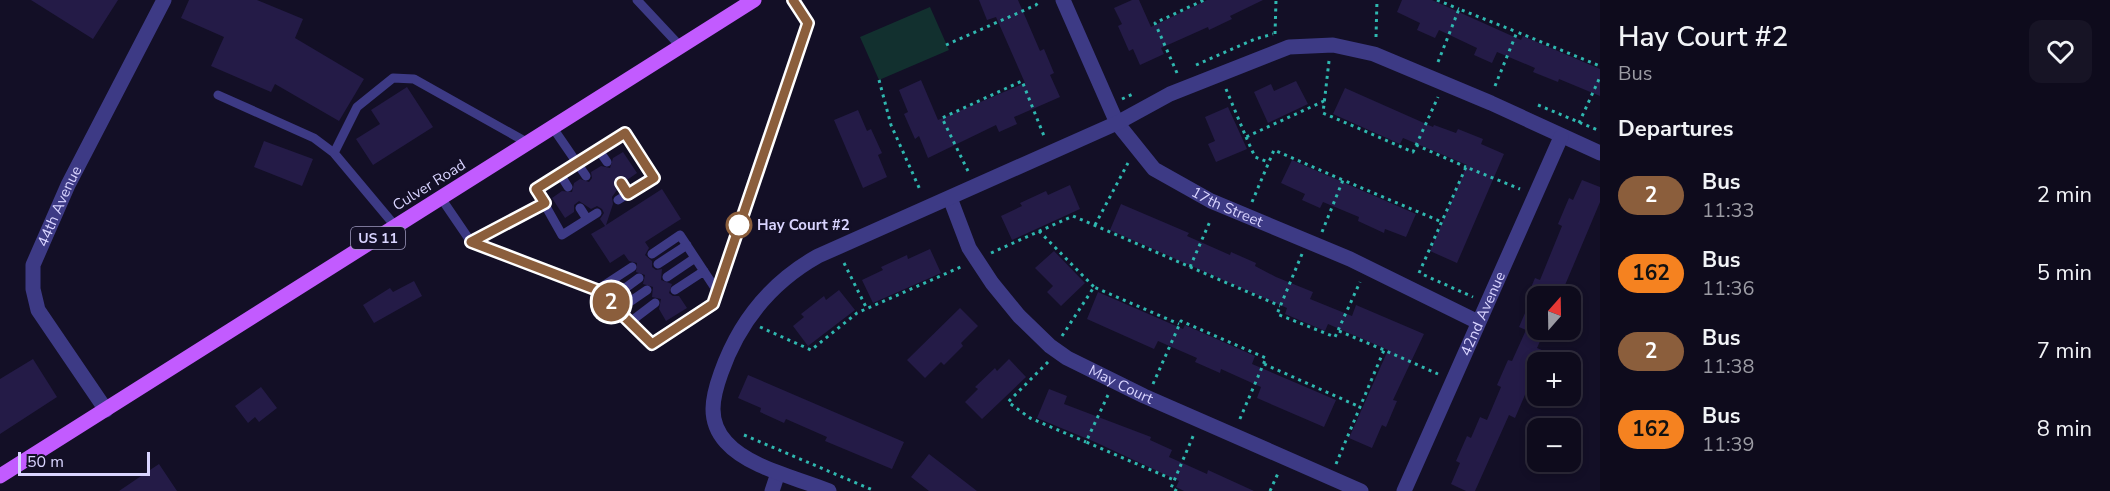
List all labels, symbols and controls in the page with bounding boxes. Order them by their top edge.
text: Hay Court #2 [1618,18,1788,56]
button: heart [2029,20,2092,83]
text: Bus [1618,60,1652,87]
text: Departures [1618,114,1733,144]
street label: Culver Road [389,155,469,215]
street label: 44th Avenue [32,162,86,250]
text: Bus [1702,167,1741,197]
text: 2 min [2037,180,2092,210]
text: 2 [1645,181,1657,209]
street label: 17th Street [1188,182,1267,232]
text: 11:33 [1702,197,1755,224]
marker: Hay Court #2 [726,212,752,238]
place label: Hay Court #2 [757,215,850,235]
road number: US 11 [351,227,405,249]
text: Bus [1702,245,1741,275]
text: 5 min [2037,258,2092,288]
text: 162 [1632,259,1670,287]
street label: 42nd Avenue [1455,268,1510,359]
text: 11:36 [1702,275,1755,302]
line badge: 2 [592,282,630,322]
north arrow [1527,286,1581,340]
map controls [1527,286,1581,472]
text: 2 [605,288,617,316]
text: Bus [1702,323,1741,353]
text: 7 min [2037,336,2092,366]
text: 2 [1645,337,1657,365]
button: + [1527,352,1581,406]
text: 11:38 [1702,353,1755,380]
street label: May Court [1085,360,1157,409]
text: Bus [1702,401,1741,431]
text: 8 min [2037,414,2092,444]
text: 162 [1632,415,1670,443]
button: − [1527,418,1581,472]
text: 11:39 [1702,431,1755,458]
scale bar [18,449,150,476]
text: 50 m [27,451,64,473]

